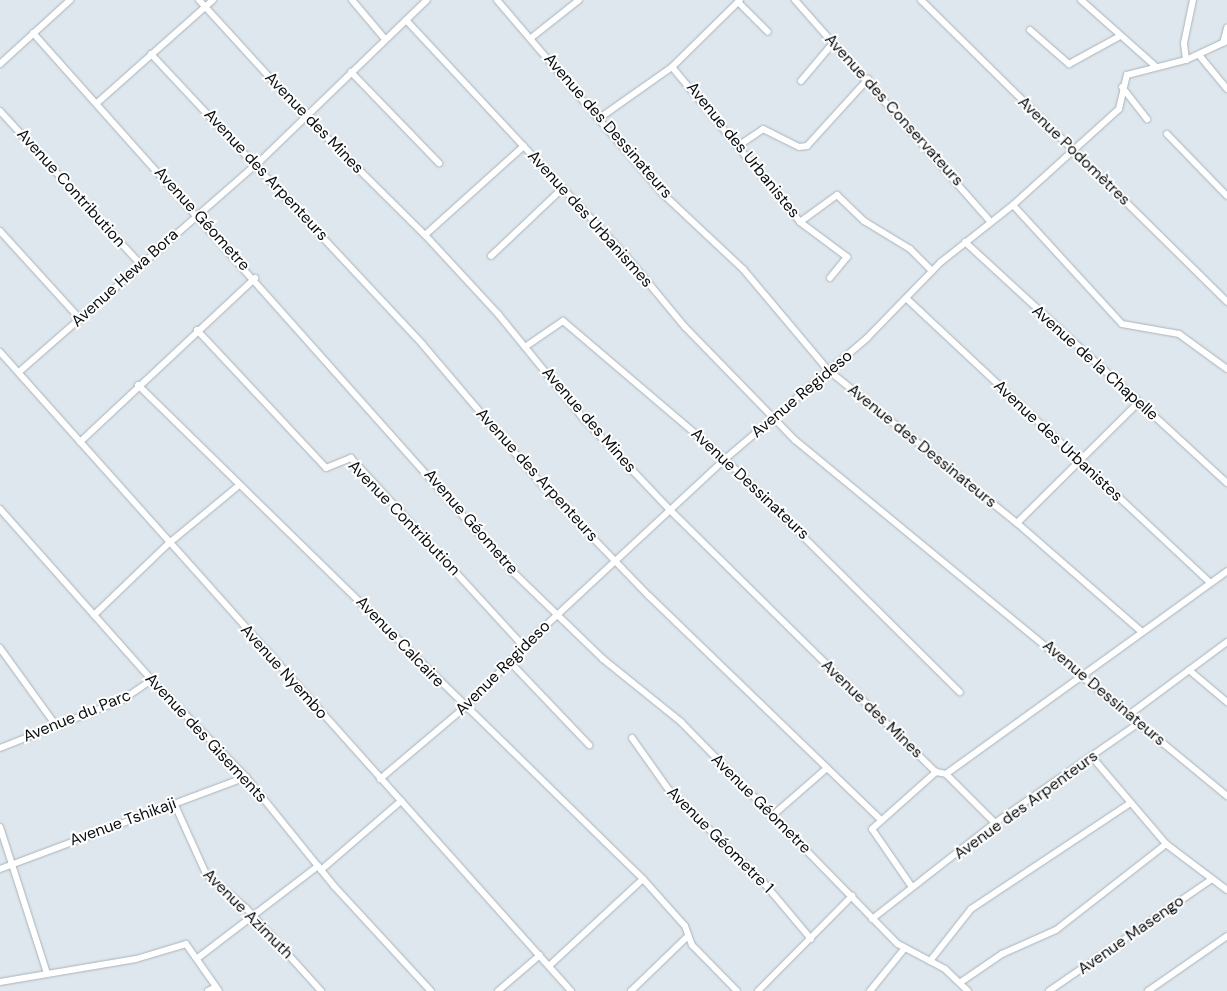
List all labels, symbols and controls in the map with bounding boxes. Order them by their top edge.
street label: Avenue des Conservateurs [821,30,967,190]
street label: Avenue des Dessinateurs [540,50,676,202]
street label: Avenue des Mines [261,68,367,178]
street label: Avenue des Urbanistes [682,78,804,222]
street label: Avenue Podomètres [1014,93,1134,209]
street label: Avenue des Arpenteurs [200,105,332,245]
street label: Avenue Contribution [13,125,129,251]
street label: Avenue des Urbanismes [523,147,657,291]
street label: Avenue Géometre [150,163,254,275]
street label: Avenue Hewa Bora [68,225,182,331]
street label: Avenue de la Chapelle [1028,301,1162,425]
street label: Avenue Regideso [748,346,856,442]
street label: Avenue des Mines [538,363,640,477]
street label: Avenue des Urbanistes [990,376,1126,506]
street label: Avenue des Dessinateurs [844,380,1000,512]
street label: Avenue des Arpenteurs [472,404,602,546]
street label: Avenue Dessinateurs [687,424,813,544]
street label: Avenue Contribution [344,456,464,580]
street label: Avenue Géometre [420,465,522,579]
street label: Avenue Calcaire [352,593,448,691]
street label: Avenue Regideso [452,617,554,719]
street label: Avenue Nyembo [236,621,332,723]
street label: Avenue Dessinateurs [1039,636,1169,750]
street label: Avenue des Mines [817,656,927,762]
street label: Avenue des Gisements [141,669,271,807]
street label: Avenue du Parc [20,686,134,746]
street label: Avenue des Arpenteurs [950,746,1102,864]
street label: Avenue Géometre [707,750,815,858]
street label: Avenue Géometre 1 [663,783,777,897]
street label: Avenue Tshikaji [67,794,179,850]
street label: Avenue Azimuth [199,865,297,963]
street label: Avenue Masengo [1074,891,1188,979]

